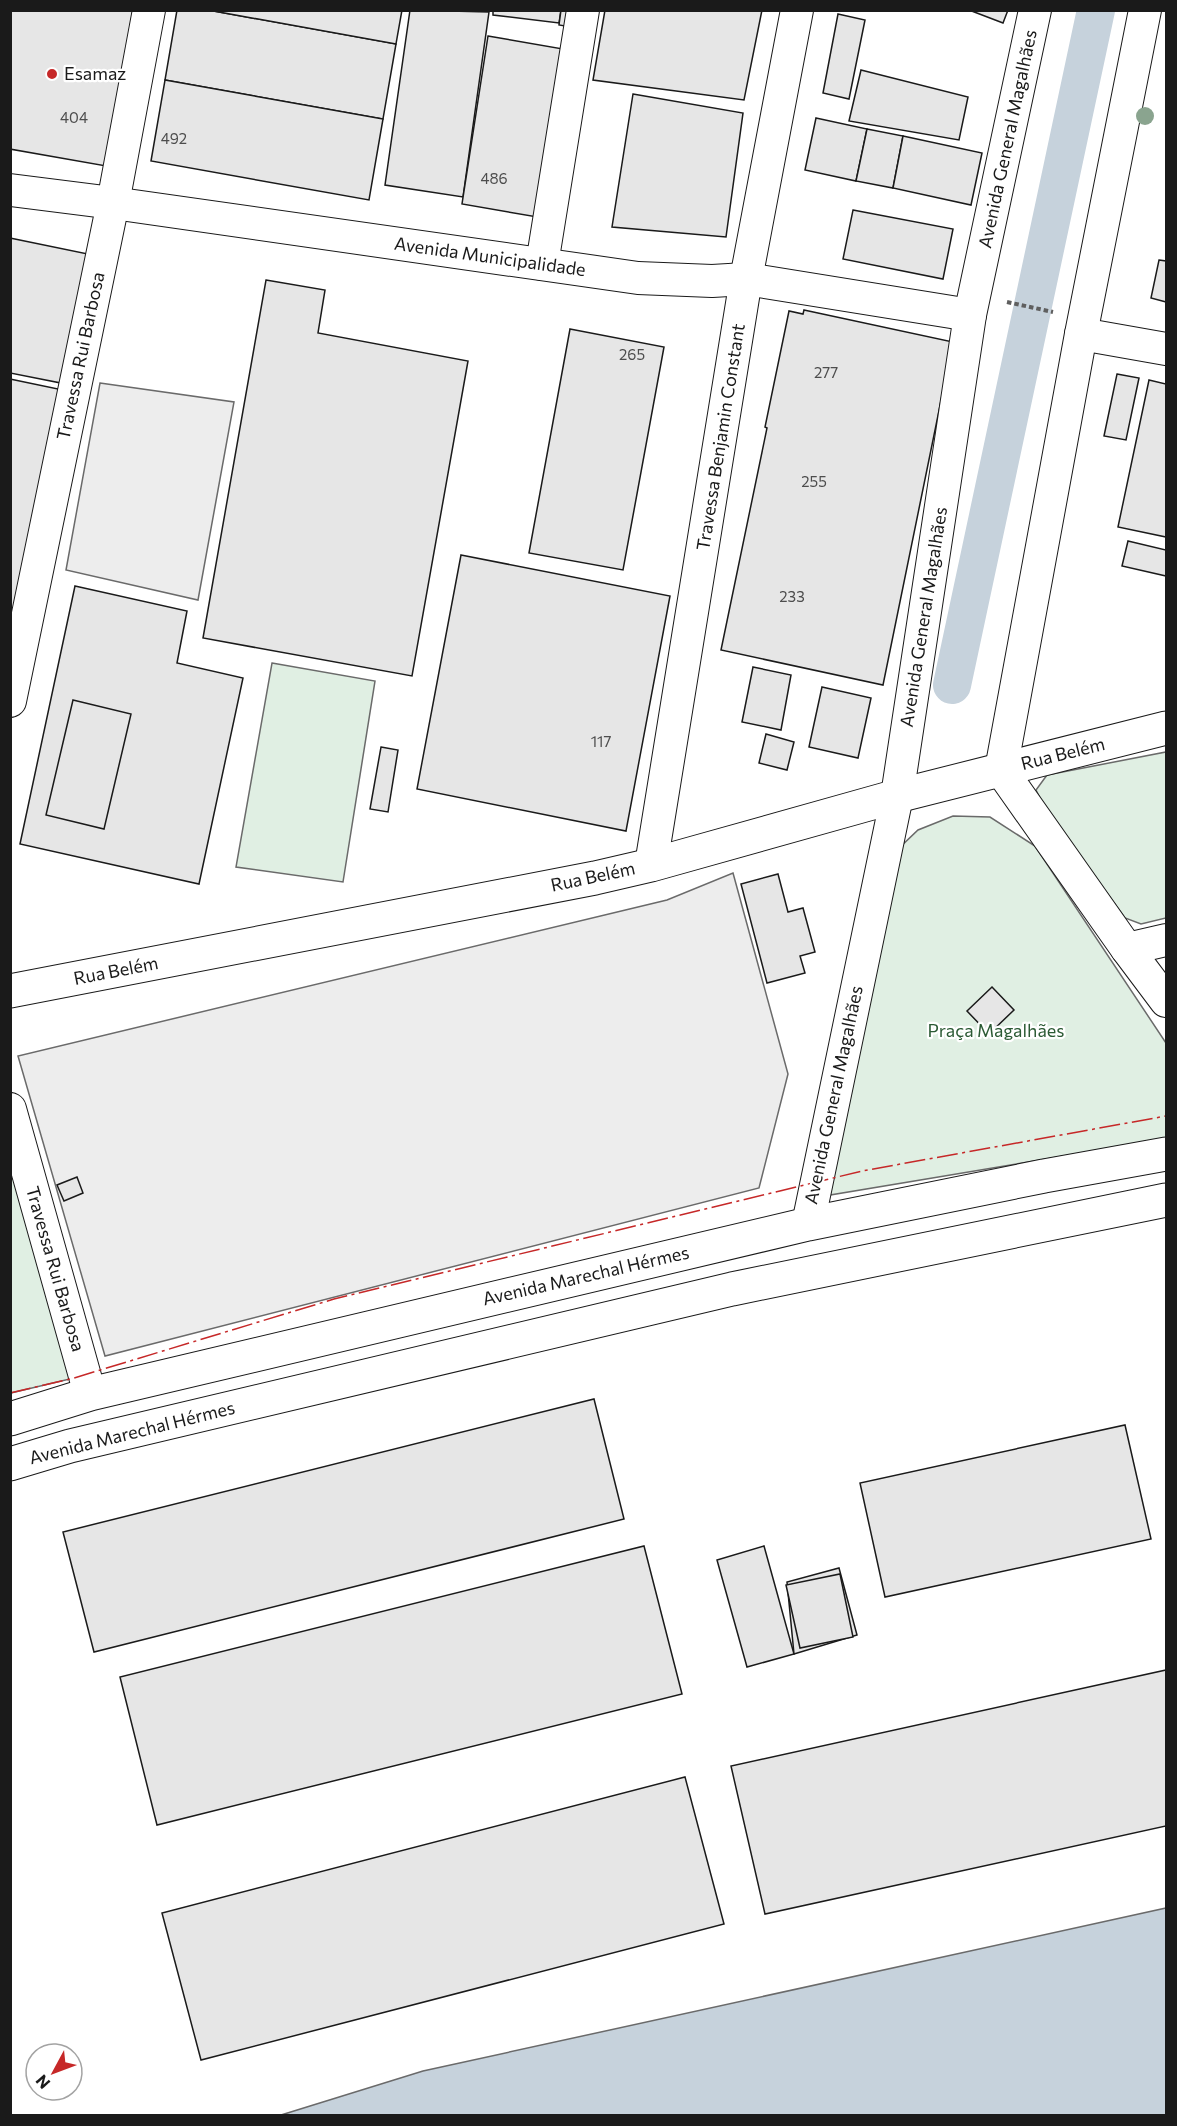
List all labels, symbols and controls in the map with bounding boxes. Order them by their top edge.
street label: Avenida General Magalhães [973,28,1041,250]
place label: Esamaz [64,62,126,84]
marker: Esamaz [45,67,59,81]
house number: 404 [60,108,88,126]
house number: 492 [161,129,187,147]
house number: 486 [480,169,508,187]
street label: Avenida Municipalidade [393,232,587,280]
street label: Travessa Rui Barbosa [51,270,109,442]
street label: Travessa Benjamin Constant [691,322,749,552]
house number: 265 [619,345,645,363]
house number: 277 [814,363,838,381]
house number: 255 [801,472,827,490]
street label: Avenida General Magalhães [895,505,951,729]
house number: 233 [779,587,805,605]
house number: 117 [591,732,611,750]
street label: Rua Belém [1018,732,1107,774]
street label: Rua Belém [549,856,637,896]
street label: Rua Belém [72,951,160,989]
street label: Avenida General Magalhães [799,984,867,1206]
park label: Praça Magalhães [928,1019,1064,1041]
street label: Travessa Rui Barbosa [22,1183,90,1354]
street label: Avenida Marechal Hérmes [480,1241,691,1310]
street label: Avenida Marechal Hérmes [27,1396,237,1468]
north arrow [24,2042,84,2102]
text: N [31,2071,53,2093]

